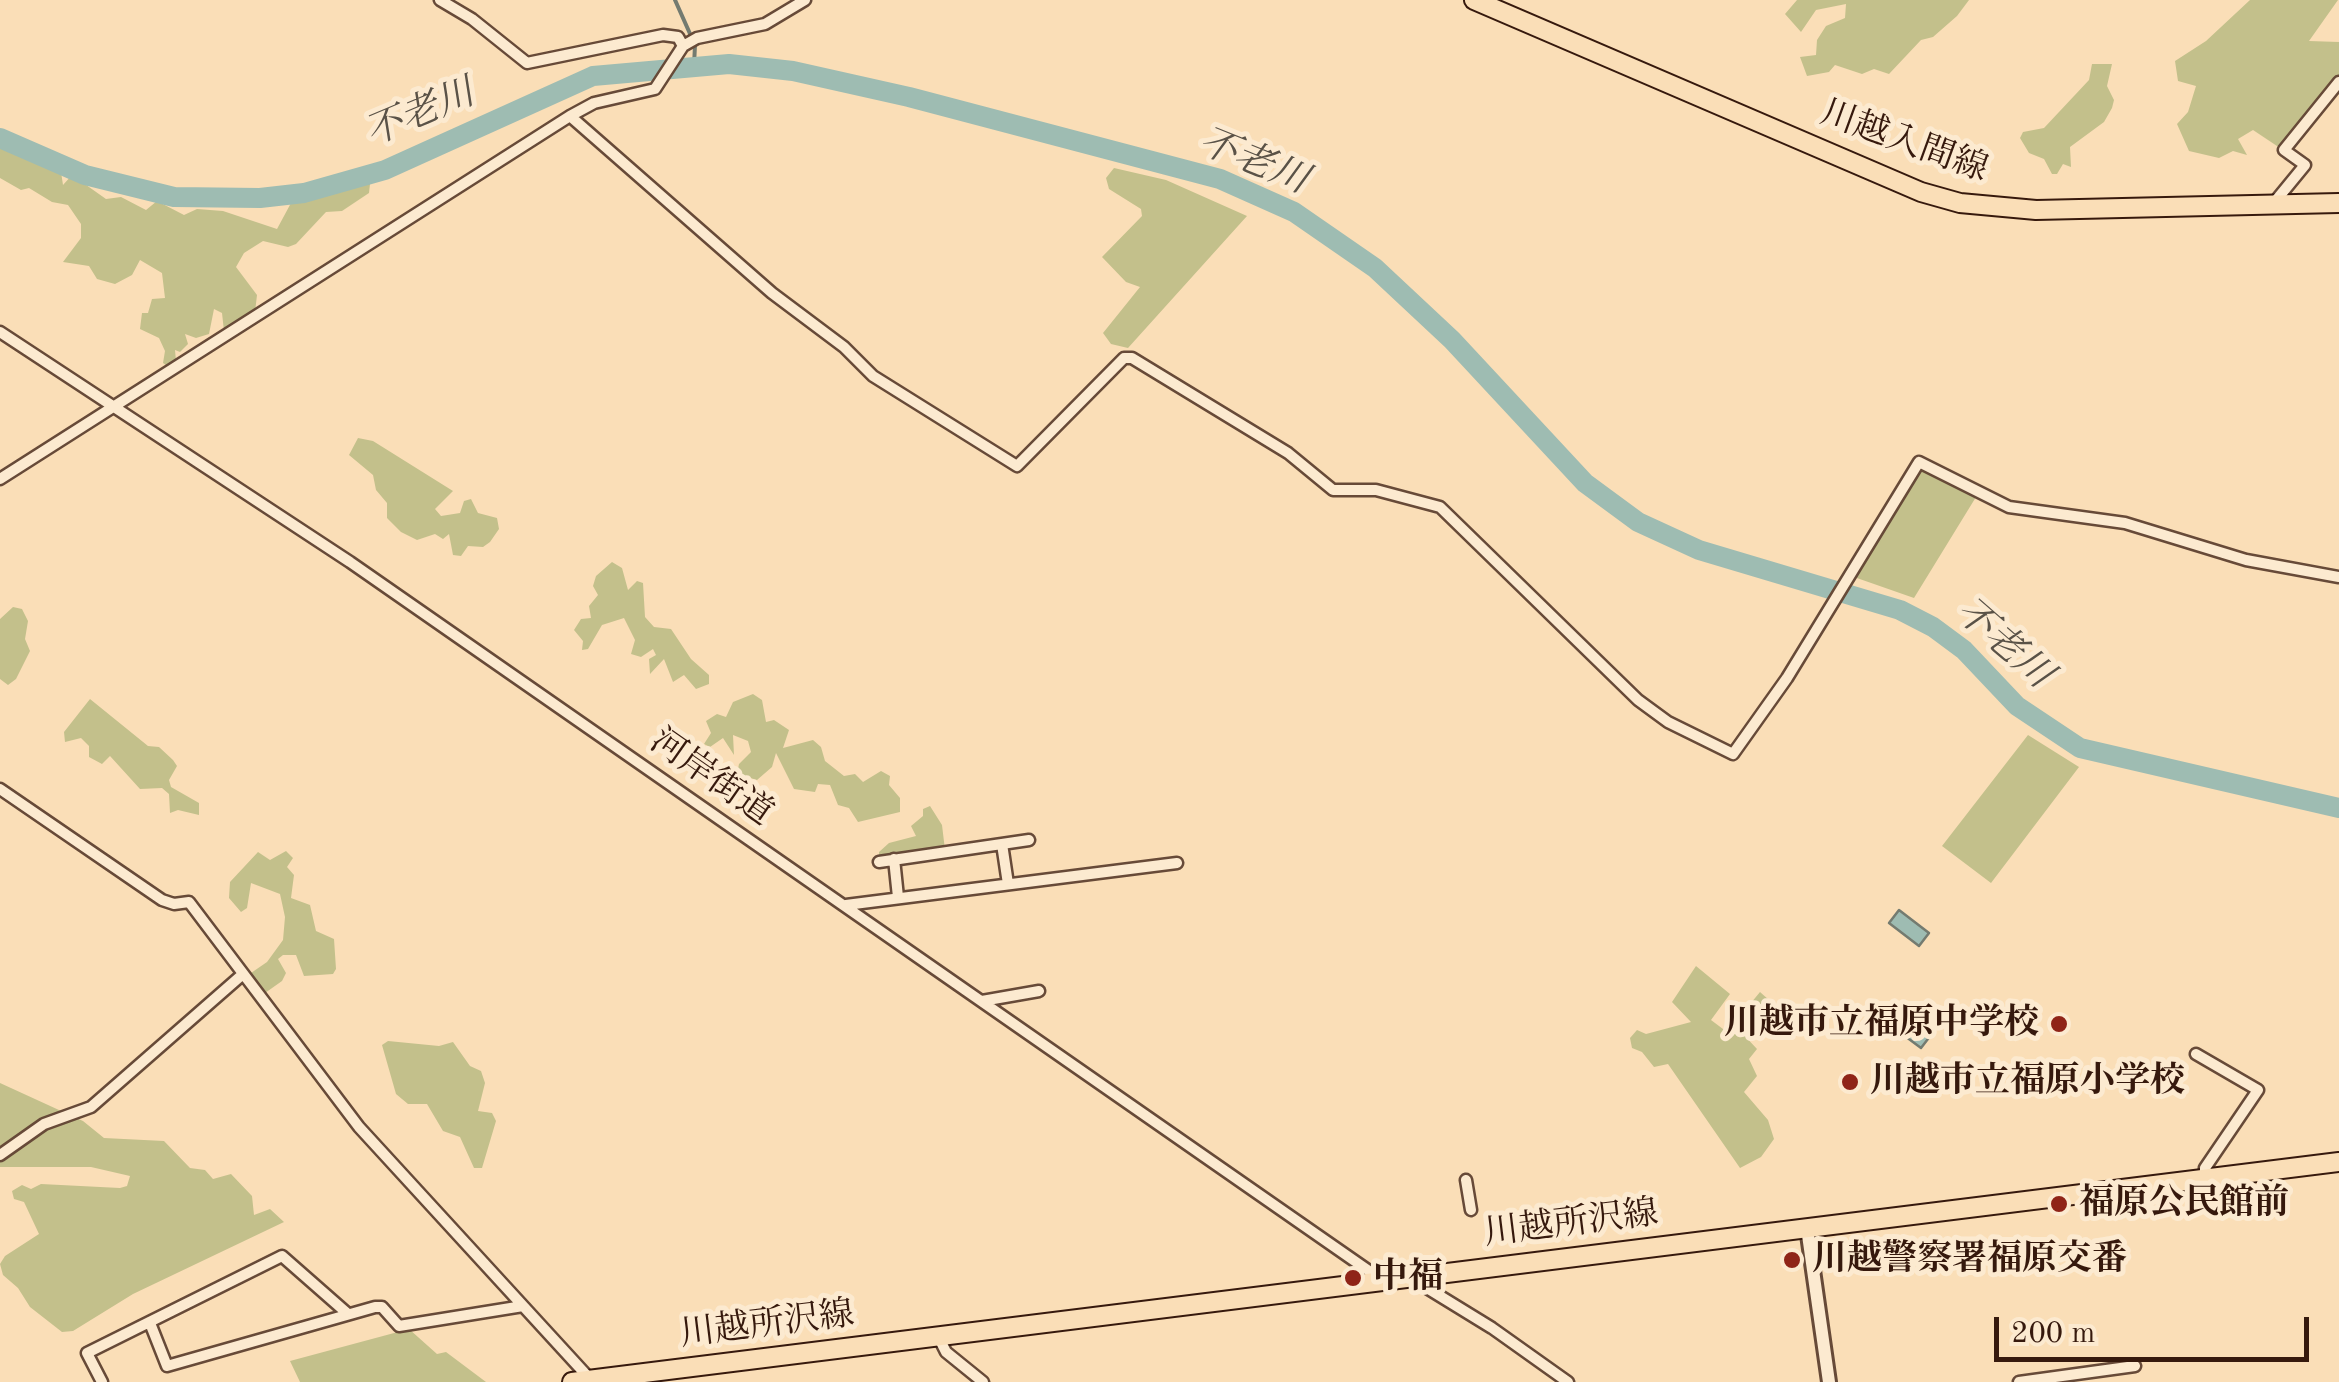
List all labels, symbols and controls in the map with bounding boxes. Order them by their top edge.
water label: 不老川 [359,71,481,157]
street label: 川越入間線 [1815,92,1993,192]
water label: 不老川 [1192,120,1314,204]
water label: 不老川 [1945,589,2061,699]
street label: 河岸街道 [642,721,780,835]
place label: 川越市立福原中学校 [1724,1003,2039,1045]
marker: 川越市立福原中学校 [2048,1013,2070,1035]
place label: 川越市立福原小学校 [1870,1061,2185,1103]
marker: 川越市立福原小学校 [1839,1071,1861,1093]
place label: 福原公民館前 [2079,1183,2289,1225]
street label: 川越所沢線 [1482,1192,1660,1256]
marker: 福原公民館前 [2048,1193,2070,1215]
place label: 川越警察署福原交番 [1812,1239,2127,1281]
marker: 川越警察署福原交番 [1781,1249,1803,1271]
place label: 中福 [1373,1257,1443,1299]
marker: 中福 [1342,1267,1364,1289]
street label: 川越所沢線 [678,1293,856,1357]
scale bar [1999,1297,2314,1359]
text: 200 m [2011,1319,2095,1349]

